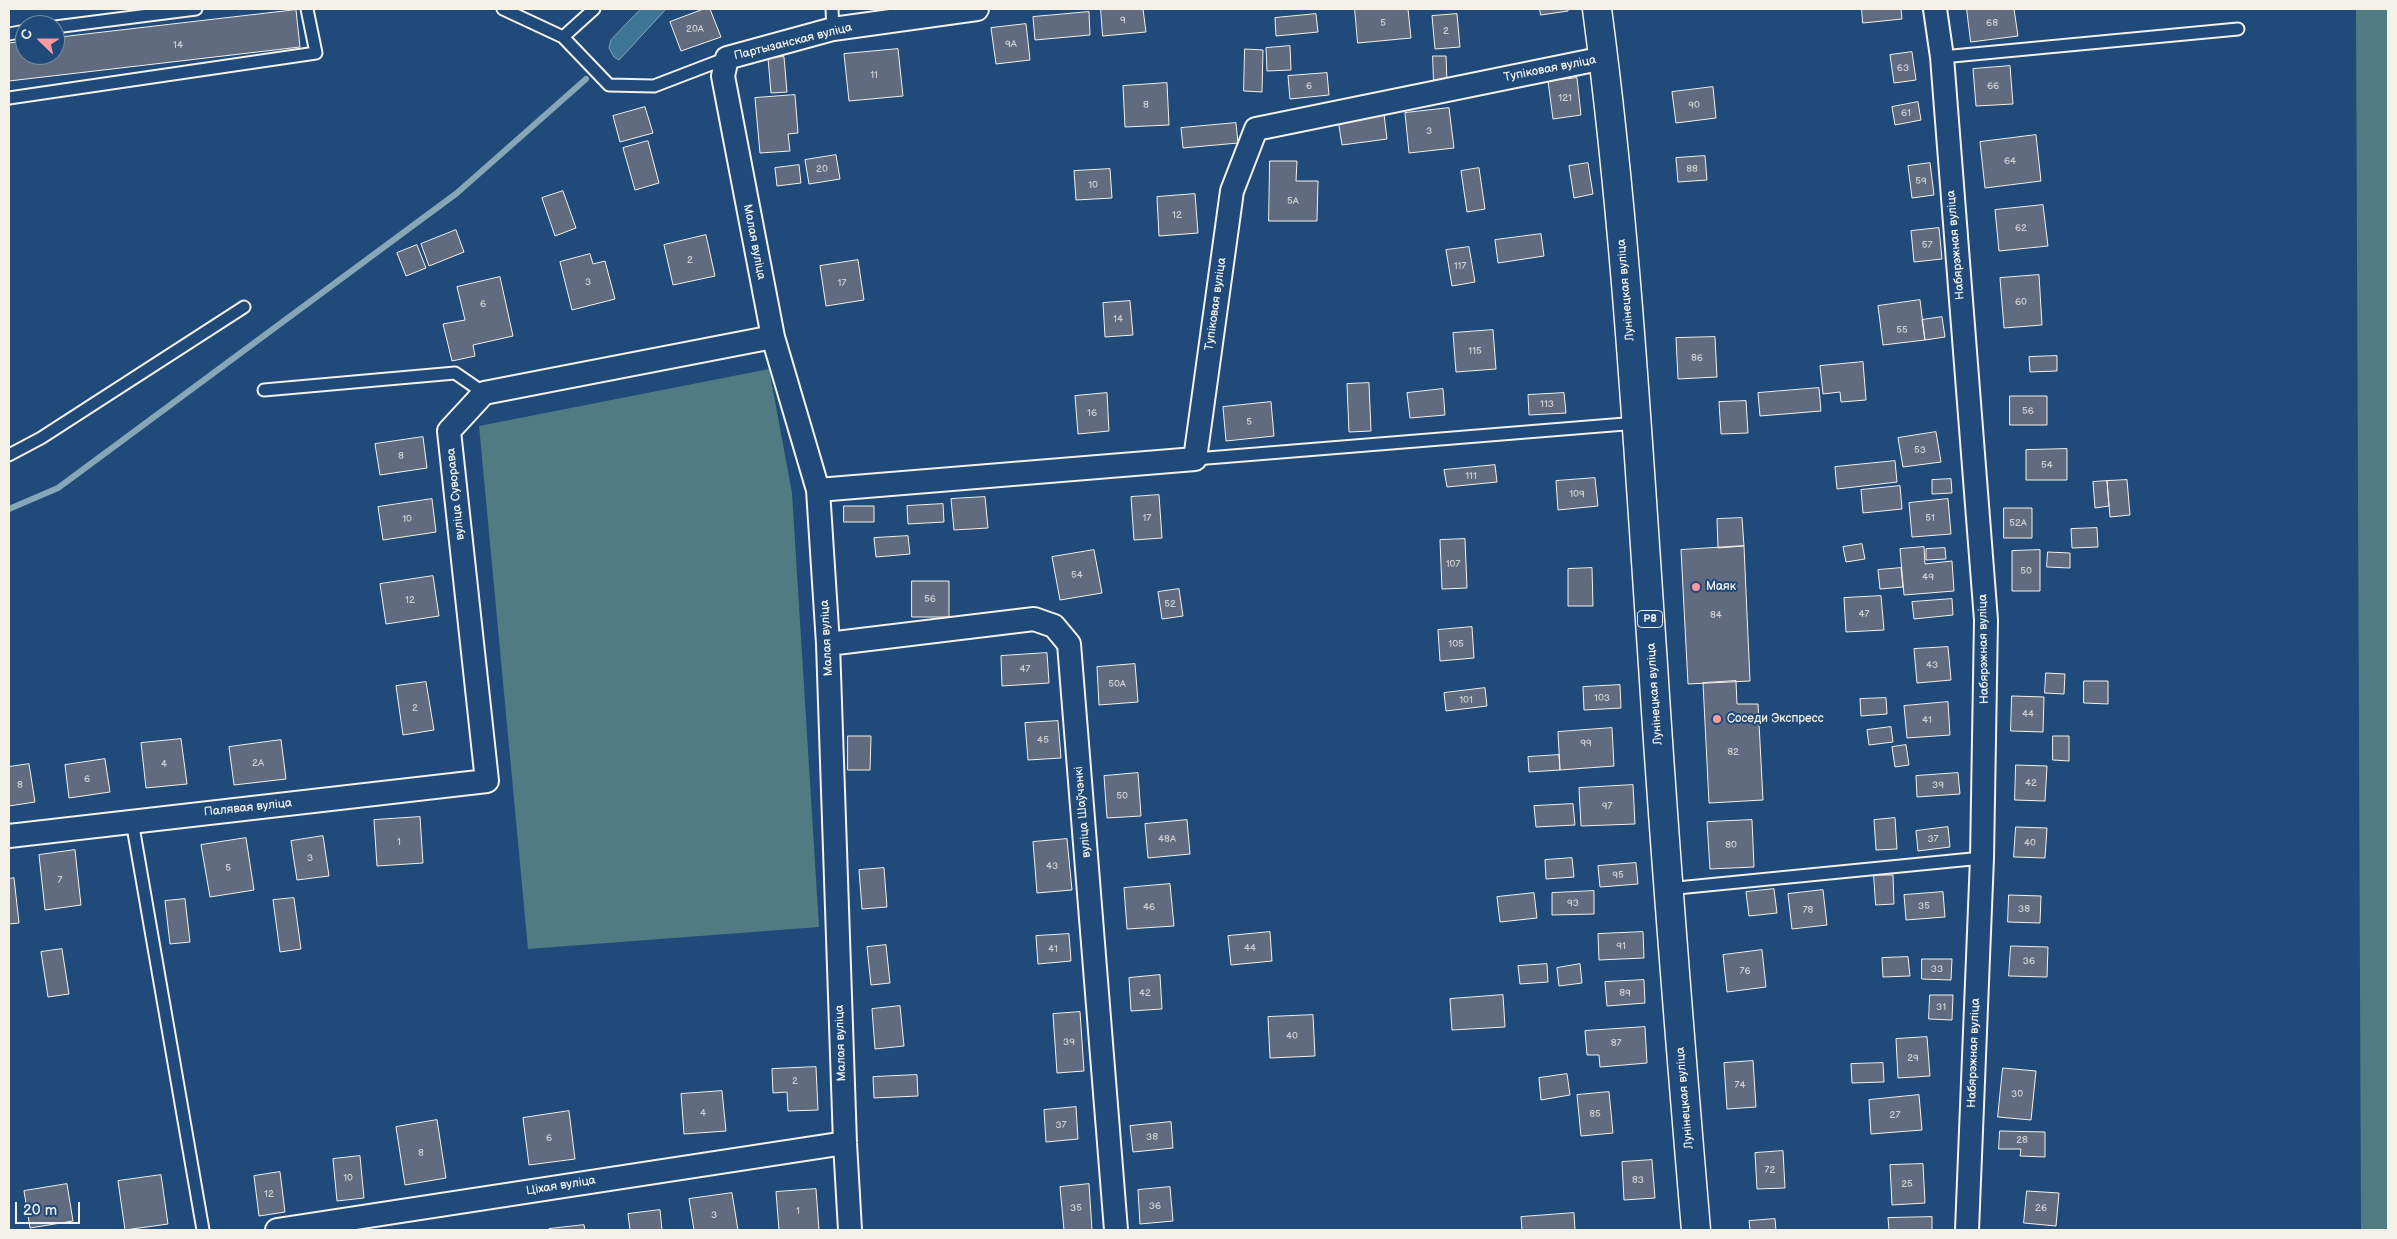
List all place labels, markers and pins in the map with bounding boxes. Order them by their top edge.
place label: Маяк [1706,580,1736,594]
marker: Маяк [1690,581,1702,593]
place label: Соседи Экспресс [1727,712,1824,726]
marker: Соседи Экспресс [1711,713,1723,725]

